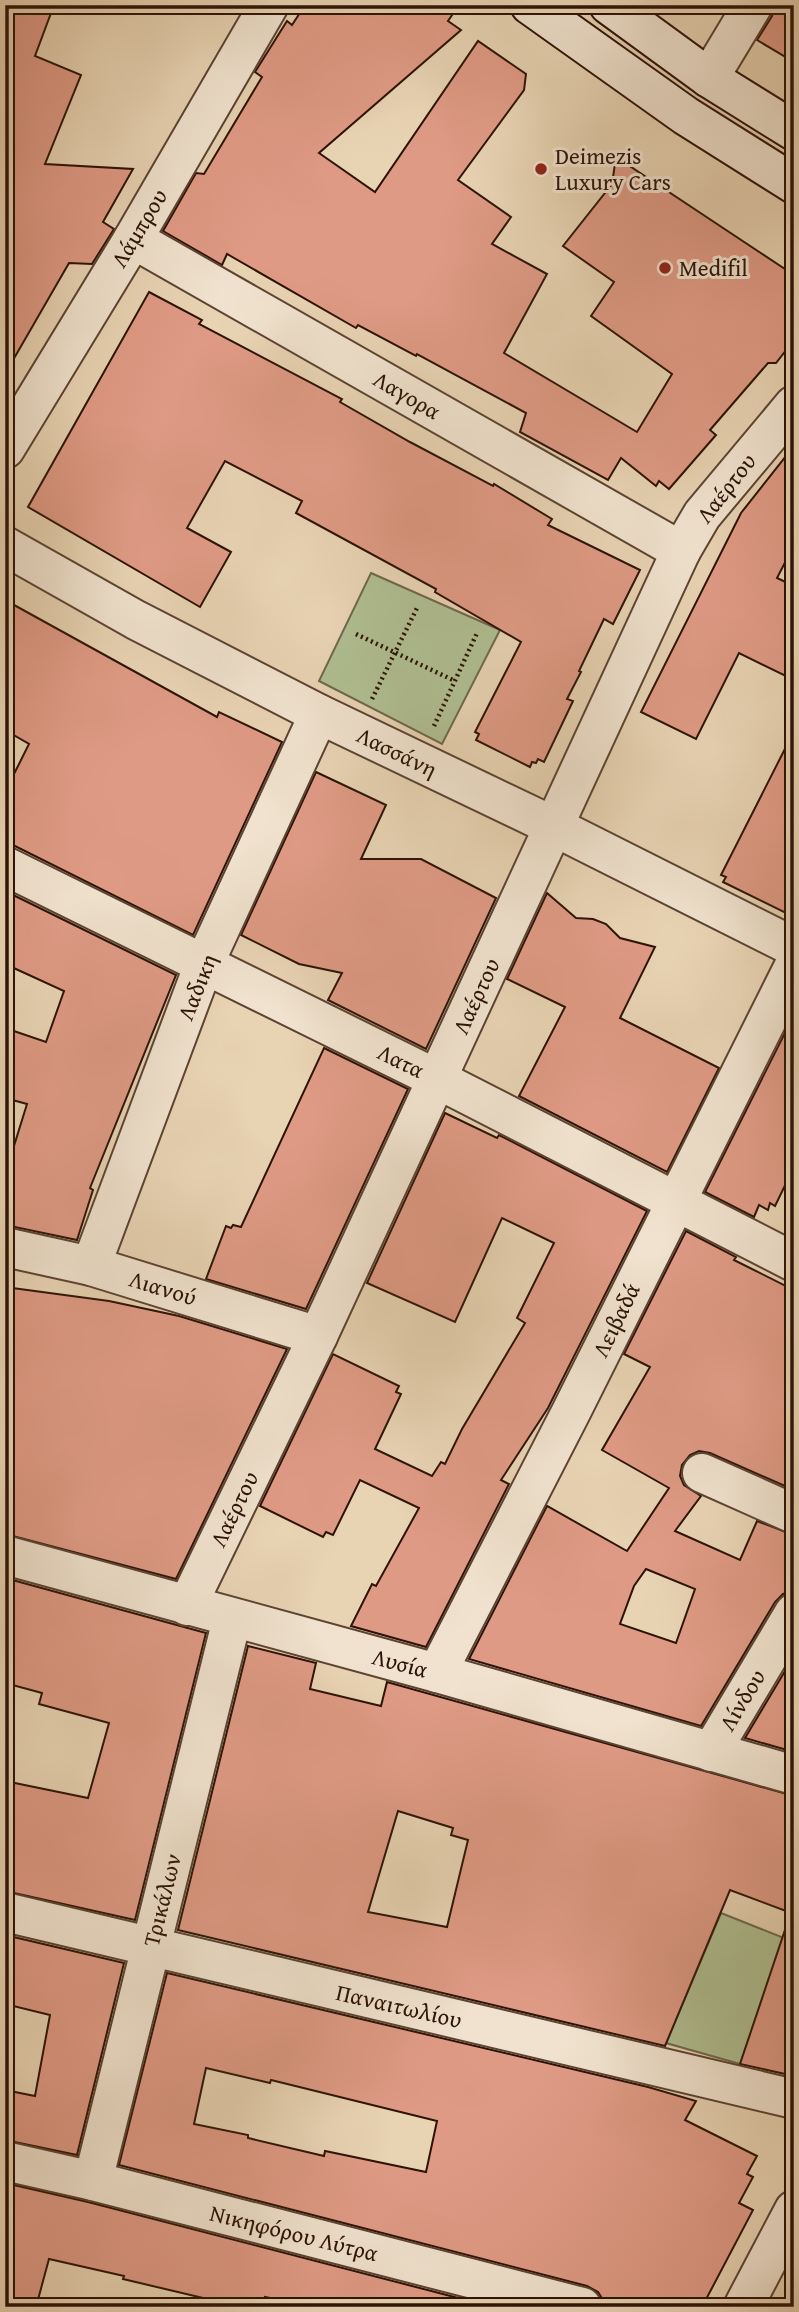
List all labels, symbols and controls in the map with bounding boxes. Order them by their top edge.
place label: Deimezis Luxury Cars [555,139,671,198]
marker: Deimezis Luxury Cars [533,161,549,177]
street label: Λάμπρου [102,182,175,273]
place label: Medifil [679,251,748,284]
marker: Medifil [657,260,673,276]
street label: Λαγορα [367,362,447,427]
street label: Λαέρτου [688,446,763,530]
street label: Λασσάνη [351,718,443,785]
street label: Λαδικη [168,949,225,1025]
street label: Λαέρτου [444,952,508,1039]
street label: Λατα [372,1035,430,1086]
street label: Λιανού [125,1262,201,1313]
street label: Λειβαδά [583,1277,648,1363]
street label: Λαέρτου [201,1465,266,1552]
street label: Λυσία [369,1639,432,1686]
street label: Λίνδου [710,1663,773,1737]
street label: Τρικάλων [134,1850,189,1950]
street label: Παναιτωλίου [333,1975,465,2036]
street label: Νικηφόρου Λύτρα [207,2196,382,2269]

